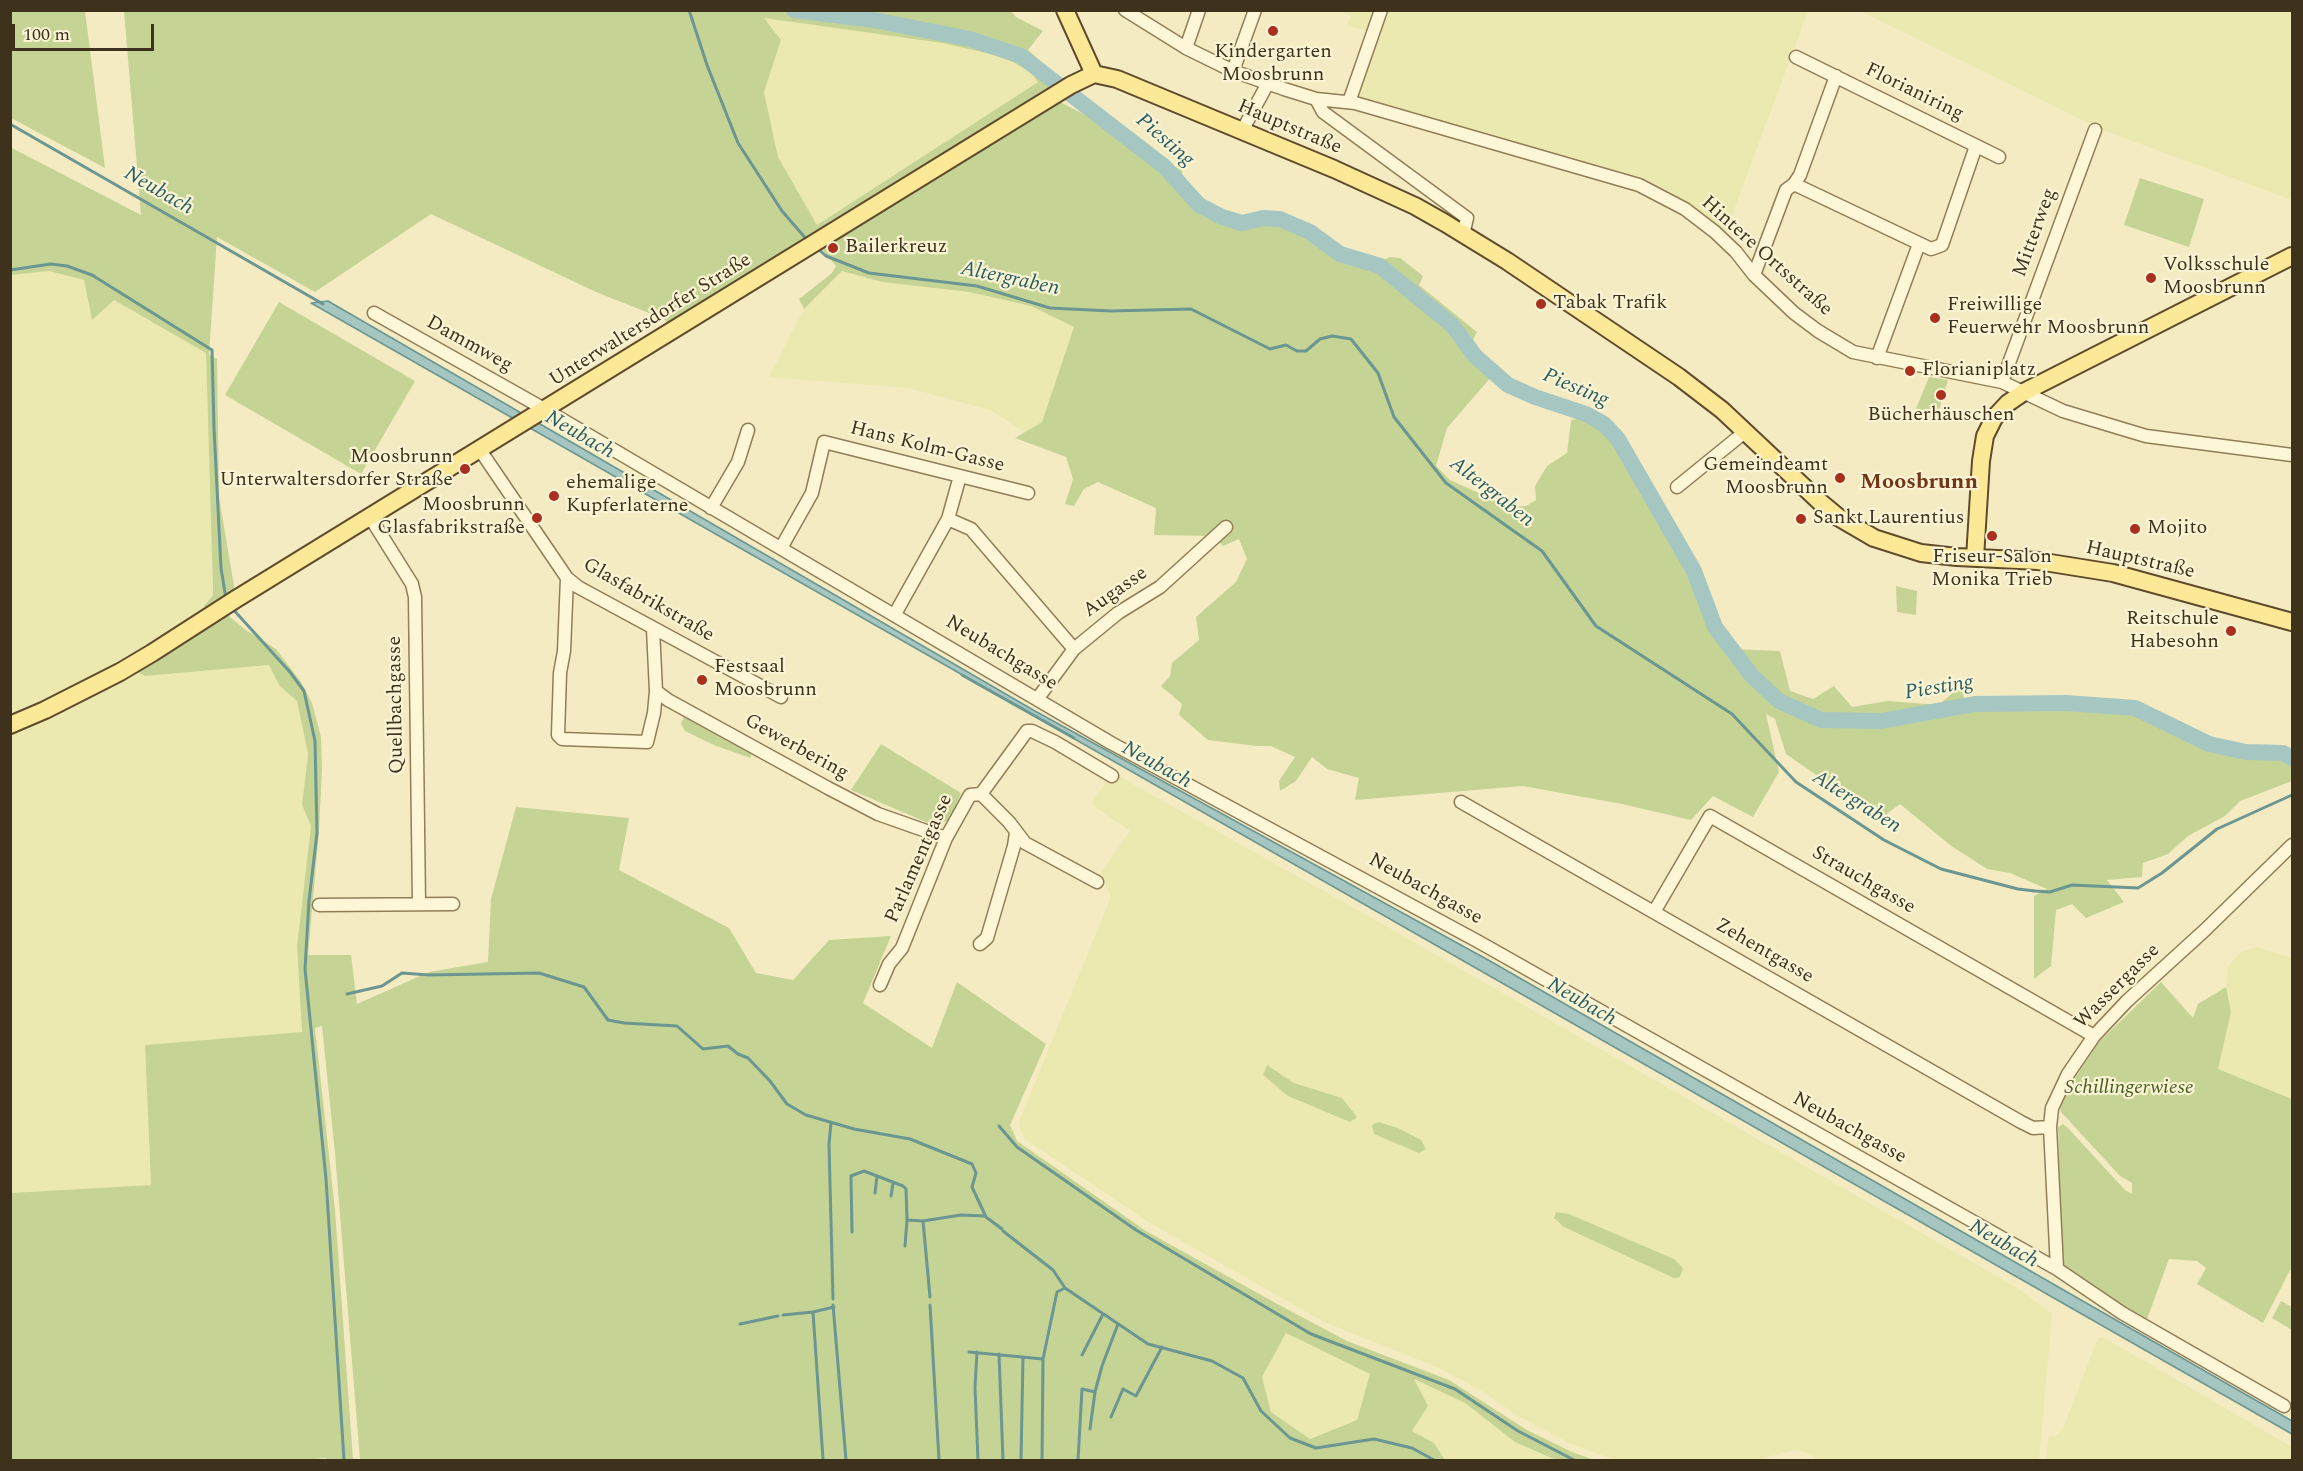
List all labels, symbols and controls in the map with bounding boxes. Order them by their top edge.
scale bar [15,12,158,50]
text: 100 m [23,21,70,48]
marker: Kindergarten Moosbrunn [1266,24,1280,38]
place label: Kindergarten Moosbrunn [1214,41,1332,88]
street label: Florianiring [1861,59,1967,127]
street label: Hauptstraße [1233,95,1345,161]
water label: Piesting [1130,109,1198,173]
water label: Neubach [119,162,197,222]
street label: Mitterweg [2009,185,2063,281]
street label: Hintere Ortsstraße [1695,192,1837,322]
place label: Bailerkreuz [845,236,947,260]
marker: Bailerkreuz [826,241,840,255]
street label: Unterwaltersdorfer Straße [546,249,756,393]
place label: Volksschule Moosbrunn [2163,254,2269,301]
water label: Altergraben [958,257,1062,303]
marker: Volksschule Moosbrunn [2144,271,2158,285]
place label: Tabak Trafik [1553,292,1667,316]
place label: Freiwillige Feuerwehr Moosbrunn [1947,294,2149,341]
marker: Tabak Trafik [1534,297,1548,311]
street label: Dammweg [422,311,516,379]
marker: Freiwillige Feuerwehr Moosbrunn [1928,311,1942,325]
place label: Florianiplatz [1922,359,2036,383]
water label: Piesting [1538,364,1612,414]
marker: Florianiplatz [1903,364,1917,378]
marker: Bücherhäuschen [1934,388,1948,402]
place label: Bücherhäuschen [1868,404,2014,428]
water label: Neubach [540,406,618,466]
street label: Hans Kolm-Gasse [847,417,1007,479]
place label: Moosbrunn Unterwaltersdorfer Straße [220,446,453,493]
water label: Altergraben [1444,452,1538,534]
place label: Gemeindeamt Moosbrunn [1703,454,1828,501]
marker: Moosbrunn Unterwaltersdorfer Straße [458,462,472,476]
marker: Gemeindeamt Moosbrunn [1833,471,1847,485]
district label: Moosbrunn [1860,471,1978,497]
place label: ehemalige Kupferlaterne [566,472,688,519]
marker: ehemalige Kupferlaterne [547,489,561,503]
place label: Moosbrunn Glasfabrikstraße [377,494,525,541]
place label: Sankt Laurentius [1813,507,1964,531]
marker: Moosbrunn Glasfabrikstraße [530,511,544,525]
marker: Sankt Laurentius [1794,512,1808,526]
place label: Mojito [2147,517,2207,541]
marker: Mojito [2128,522,2142,536]
marker: Friseur-Salon Monika Trieb [1985,529,1999,543]
street label: Hauptstraße [2083,537,2197,585]
place label: Friseur-Salon Monika Trieb [1931,546,2053,593]
street label: Glasfabrikstraße [578,554,718,648]
street label: Augasse [1079,562,1153,624]
place label: Reitschule Habesohn [2126,608,2219,655]
street label: Neubachgasse [941,611,1061,697]
marker: Reitschule Habesohn [2224,624,2238,638]
street label: Quellbachgasse [384,636,410,774]
place label: Festsaal Moosbrunn [714,656,817,703]
water label: Piesting [1903,671,1975,707]
marker: Festsaal Moosbrunn [695,673,709,687]
street label: Gewerbering [740,710,852,786]
water label: Neubach [1117,737,1195,795]
water label: Altergraben [1807,766,1905,840]
street label: Parlamentgasse [881,791,959,927]
street label: Strauchgasse [1807,842,1919,920]
street label: Neubachgasse [1364,849,1486,931]
street label: Zehentgasse [1711,914,1817,990]
street label: Wassergasse [2070,939,2166,1035]
water label: Neubach [1542,973,1620,1033]
park label: Schillingerwiese [2064,1077,2194,1101]
street label: Neubachgasse [1788,1088,1910,1170]
water label: Neubach [1964,1215,2042,1275]

